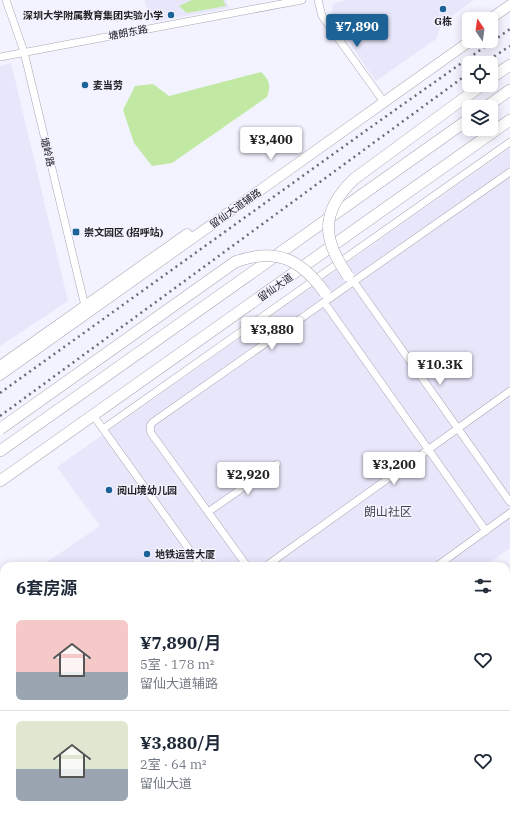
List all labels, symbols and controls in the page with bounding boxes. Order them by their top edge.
marker: G栋 [438,4,448,14]
place label: 深圳大学附属教育集团实验小学 [23,9,163,22]
marker: 深圳大学附属教育集团实验小学 [166,10,176,20]
north arrow [462,12,498,48]
map controls [462,12,498,136]
pin: ¥7,890 [324,14,390,48]
place label: G栋 [434,15,452,28]
text: ¥7,890 [335,18,379,35]
street label: 塘朗东路 [107,22,149,43]
button: locate [462,56,498,92]
place label: 麦当劳 [93,79,123,92]
marker: 麦当劳 [80,80,90,90]
button: layers [462,100,498,136]
pin: ¥3,400 [238,127,304,161]
text: ¥3,400 [249,131,293,148]
street label: 塘岭路 [38,136,57,168]
street label: 留仙大道辅路 [207,186,264,231]
place label: 崇文园区 (招呼站) [84,226,164,239]
marker: 崇文园区 (招呼站) [71,227,81,237]
street label: 留仙大道 [255,271,295,304]
pin: ¥3,880 [239,317,305,351]
text: ¥3,880 [250,321,294,338]
pin: ¥10.3K [407,352,473,386]
text: ¥10.3K [417,356,463,373]
pin: ¥3,200 [361,452,427,486]
text: ¥3,200 [372,456,416,473]
pin: ¥2,920 [215,462,281,496]
text: ¥2,920 [226,466,270,483]
place label: 阅山境幼儿园 [117,484,177,497]
marker: 阅山境幼儿园 [104,485,114,495]
district label: 朗山社区 [364,504,412,519]
place label: 地铁运营大厦 [155,548,215,561]
marker: 地铁运营大厦 [142,549,152,559]
icon: filters [472,575,494,597]
text: 6套房源 [16,577,77,599]
text: ¥7,890/月 [140,632,221,654]
icon: home [48,636,96,684]
icon: heart [472,649,494,671]
text: 5室 · 178 m² [140,656,214,673]
text: 留仙大道辅路 [140,675,218,692]
text: ¥3,880/月 [140,732,221,754]
icon: home [48,737,96,785]
icon: heart [472,750,494,772]
text: 2室 · 64 m² [140,756,207,773]
text: 留仙大道 [140,775,192,792]

